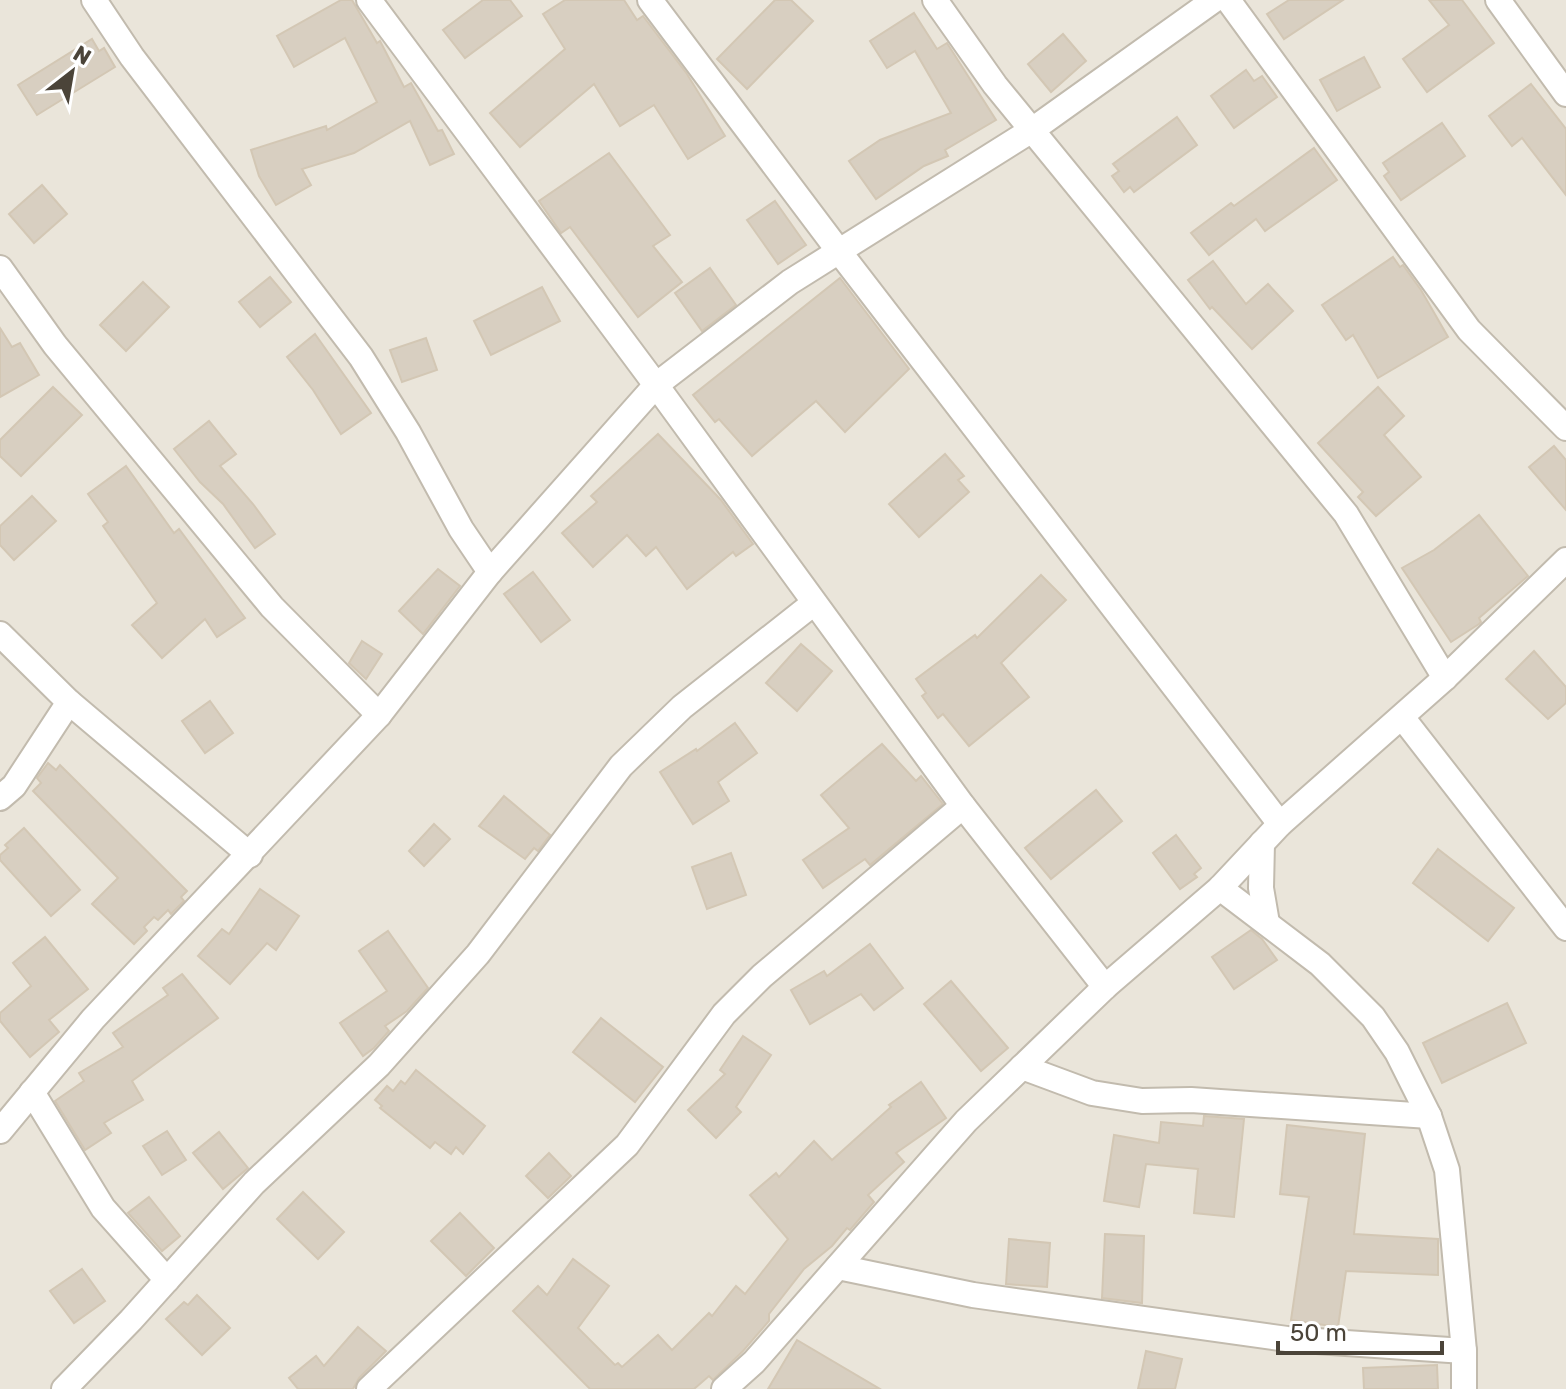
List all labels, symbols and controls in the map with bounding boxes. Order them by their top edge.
north arrow [32,32,112,112]
text: N [68,40,96,71]
scale bar [1278,1305,1442,1355]
text: 50 m [1290,1319,1347,1347]

